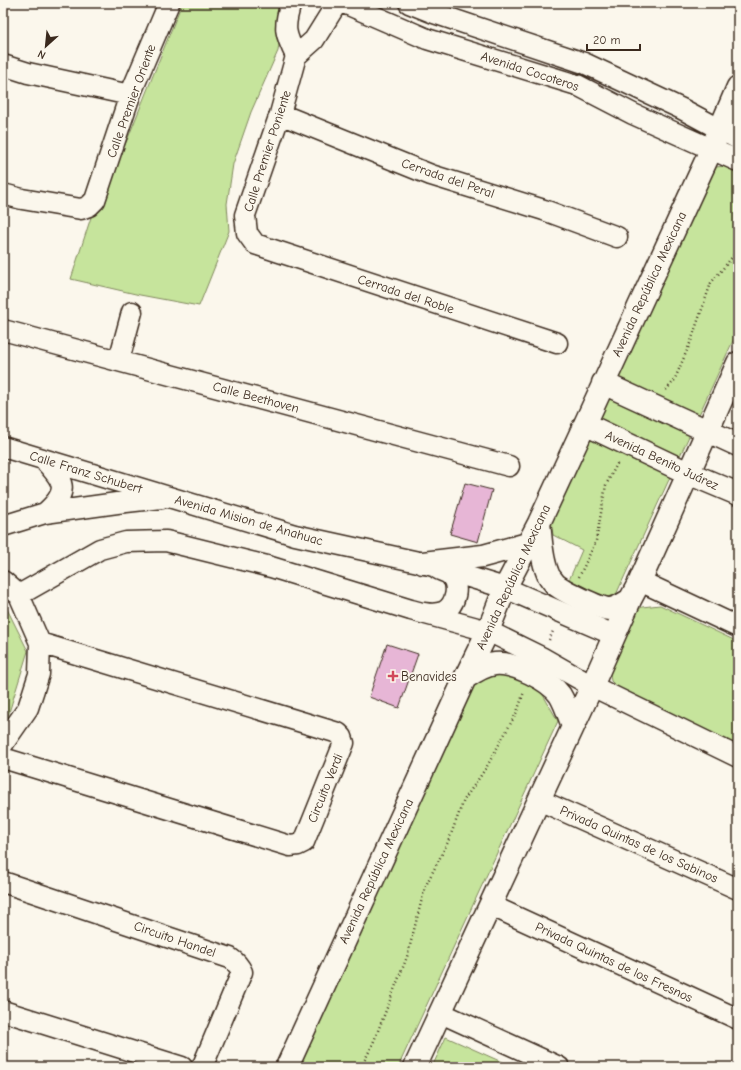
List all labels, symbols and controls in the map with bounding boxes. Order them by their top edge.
north arrow [26,26,66,66]
scale bar [587,26,640,52]
text: 20 m [593,33,621,47]
street label: Calle Premier Oriente [103,42,159,160]
text: N [36,47,48,62]
street label: Avenida Cocoteros [479,48,581,94]
street label: Calle Premier Poniente [240,88,294,214]
street label: Cerrada del Peral [399,155,497,201]
street label: Avenida República Mexicana [609,209,689,359]
street label: Cerrada del Roble [356,271,457,317]
street label: Calle Beethoven [211,378,301,416]
street label: Avenida Benito Juárez [603,427,721,493]
street label: Calle Franz Schubert [28,448,145,497]
street label: Avenida Mision de Anahuac [173,492,325,548]
street label: Avenida República Mexicana [473,502,553,652]
place label: Benavides [401,669,457,684]
marker: Benavides [388,671,398,681]
street label: Circuito Verdi [304,751,346,825]
street label: Avenida República Mexicana [336,796,416,946]
street label: Privada Quintas de los Sabinos [558,802,720,886]
street label: Circuito Handel [132,918,218,960]
street label: Privada Quintas de los Fresnos [533,919,695,1005]

